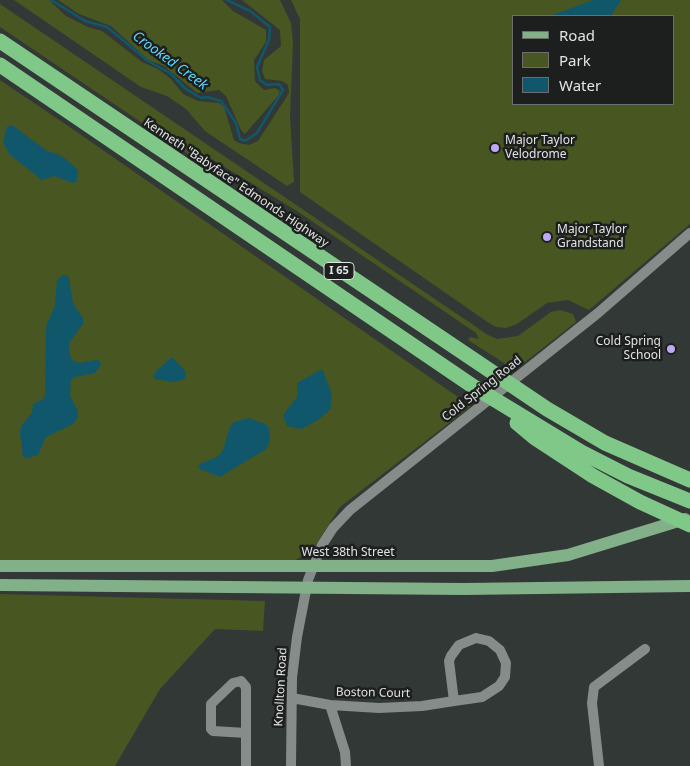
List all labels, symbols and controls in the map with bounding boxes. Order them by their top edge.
legend [512,15,675,105]
text: Road [559,25,595,45]
water label: Crooked Creek [129,28,211,94]
text: Park [559,50,591,70]
text: Water [559,75,601,95]
street label: Kenneth "Babyface" Edmonds Highway [141,116,331,250]
place label: Major Taylor Velodrome [505,134,575,162]
marker: Major Taylor Velodrome [489,142,501,154]
place label: Major Taylor Grandstand [557,223,627,251]
marker: Major Taylor Grandstand [541,231,553,243]
road number: I 65 [324,262,354,280]
place label: Cold Spring School [596,335,661,363]
marker: Cold Spring School [665,343,677,355]
street label: Cold Spring Road [439,353,525,425]
street label: West 38th Street [302,546,394,560]
street label: Knollton Road [272,647,290,727]
street label: Boston Court [336,685,410,701]

